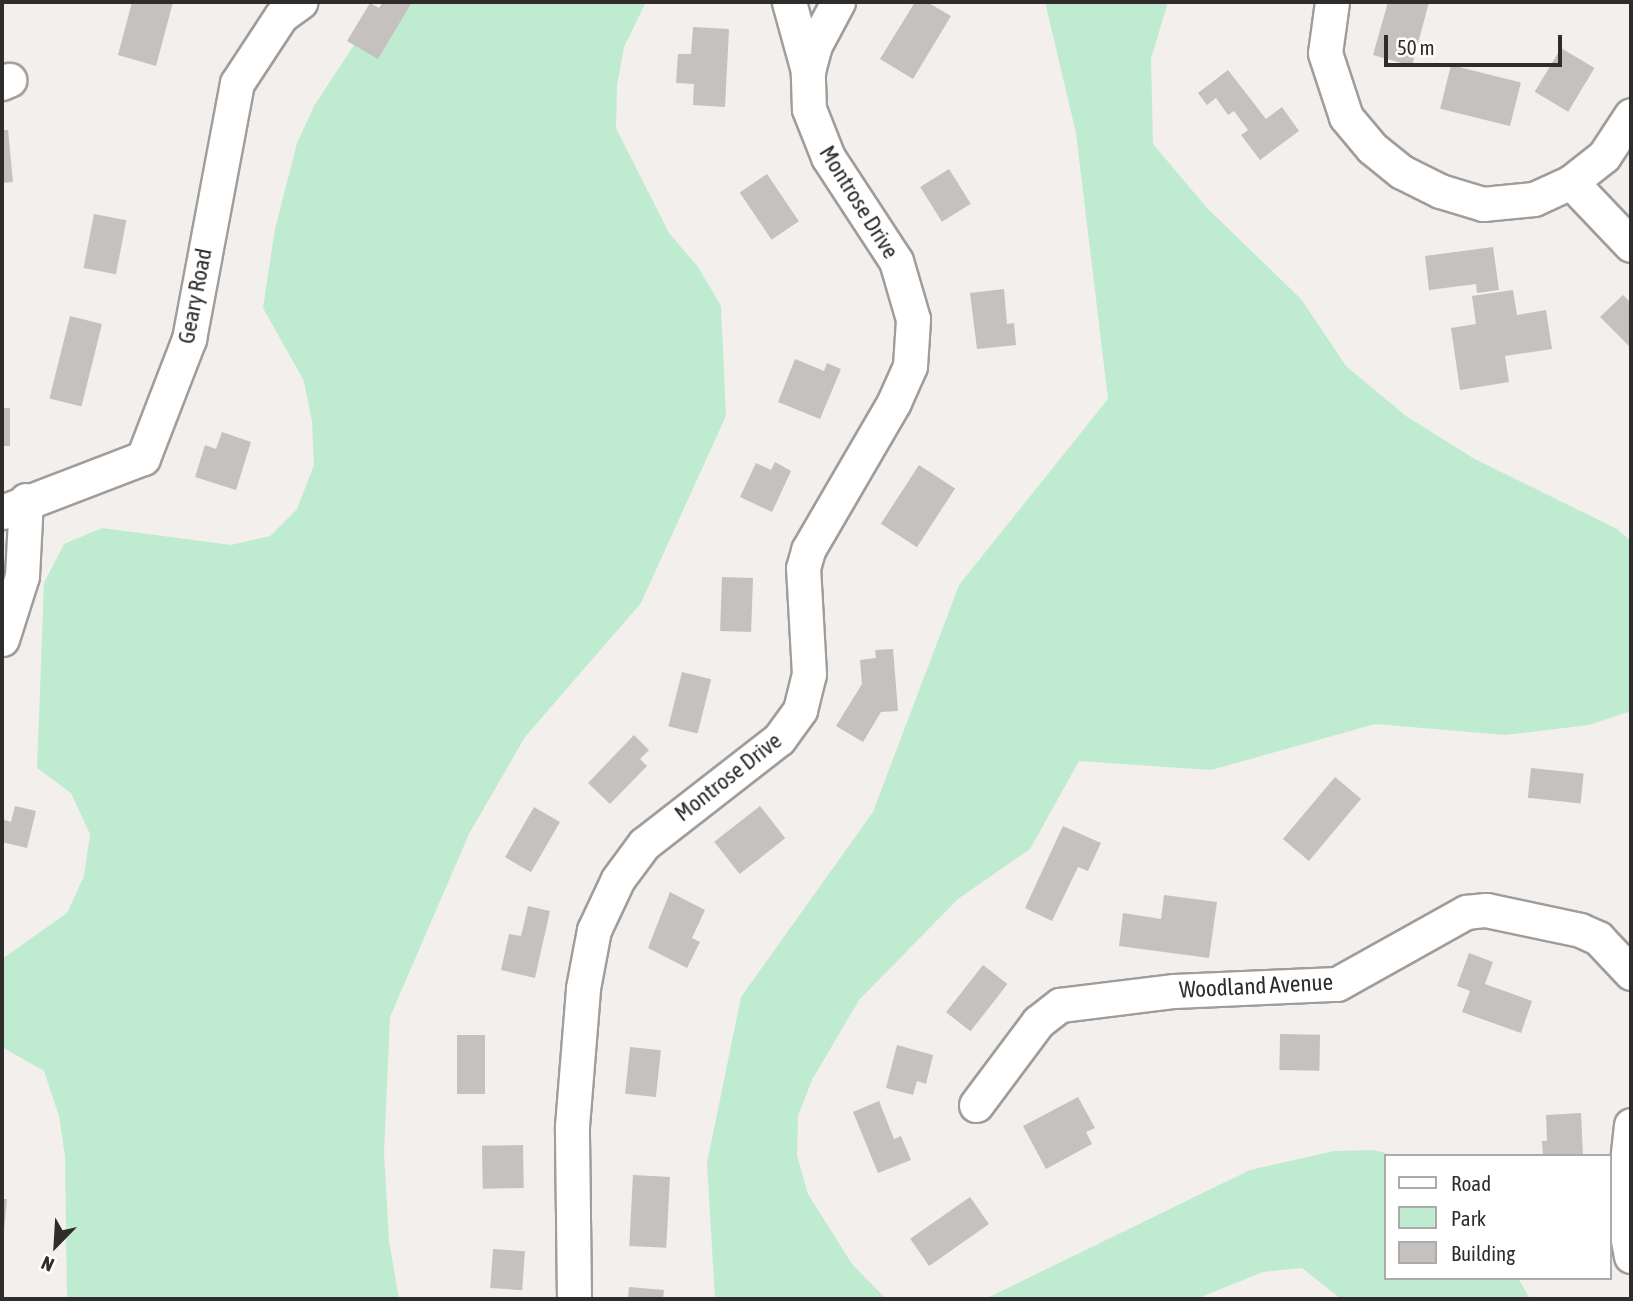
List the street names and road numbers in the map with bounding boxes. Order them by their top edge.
street label: Montrose Drive [813,140,905,264]
street label: Geary Road [172,246,218,346]
street label: Montrose Drive [669,727,787,827]
street label: Woodland Avenue [1178,968,1334,1004]

